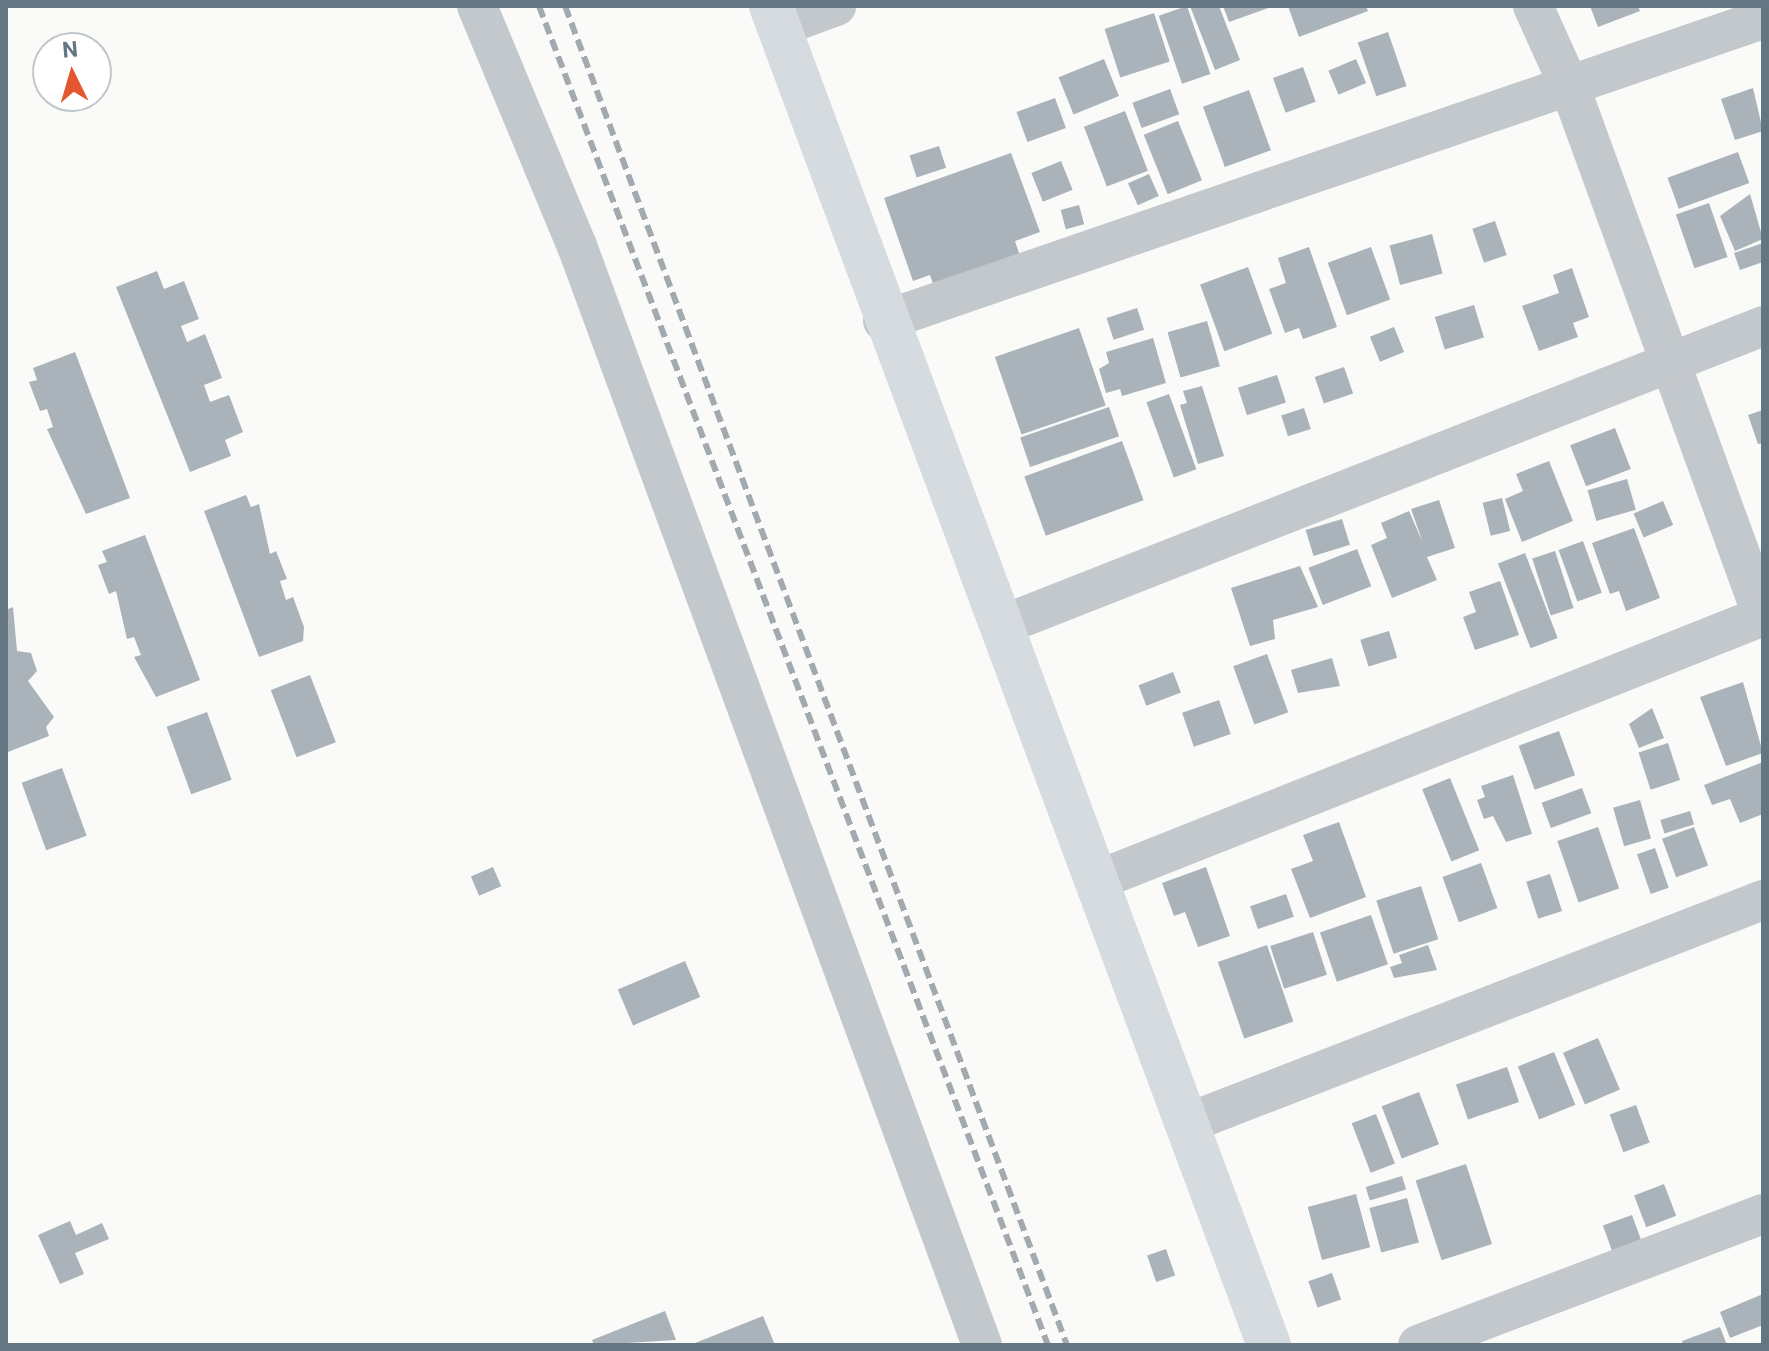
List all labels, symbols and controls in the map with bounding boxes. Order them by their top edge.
north arrow [32,32,112,112]
text: N [61,36,79,63]

